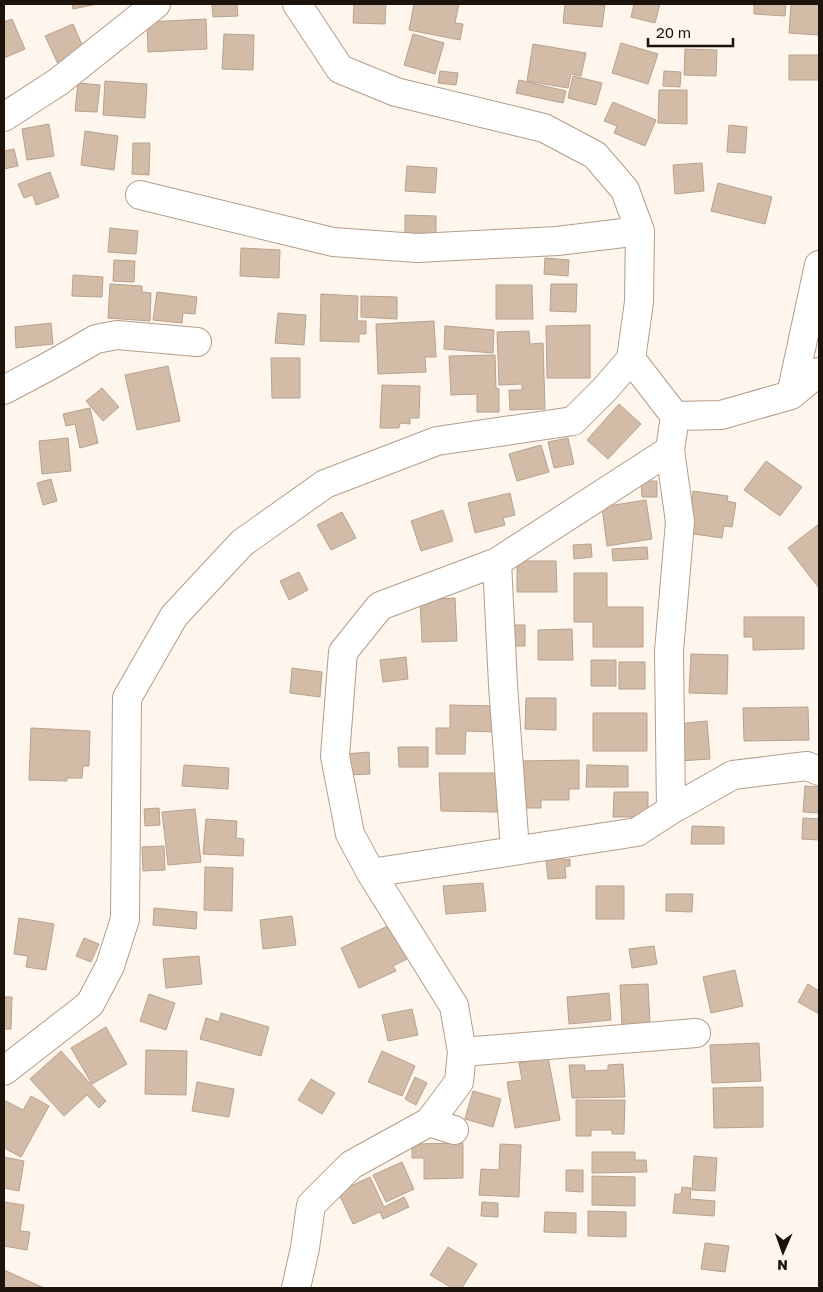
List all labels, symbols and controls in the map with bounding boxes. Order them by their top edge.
scale bar [648,15,733,47]
text: 20 m [656,23,691,41]
north arrow [758,1227,808,1277]
text: N [777,1257,788,1274]

